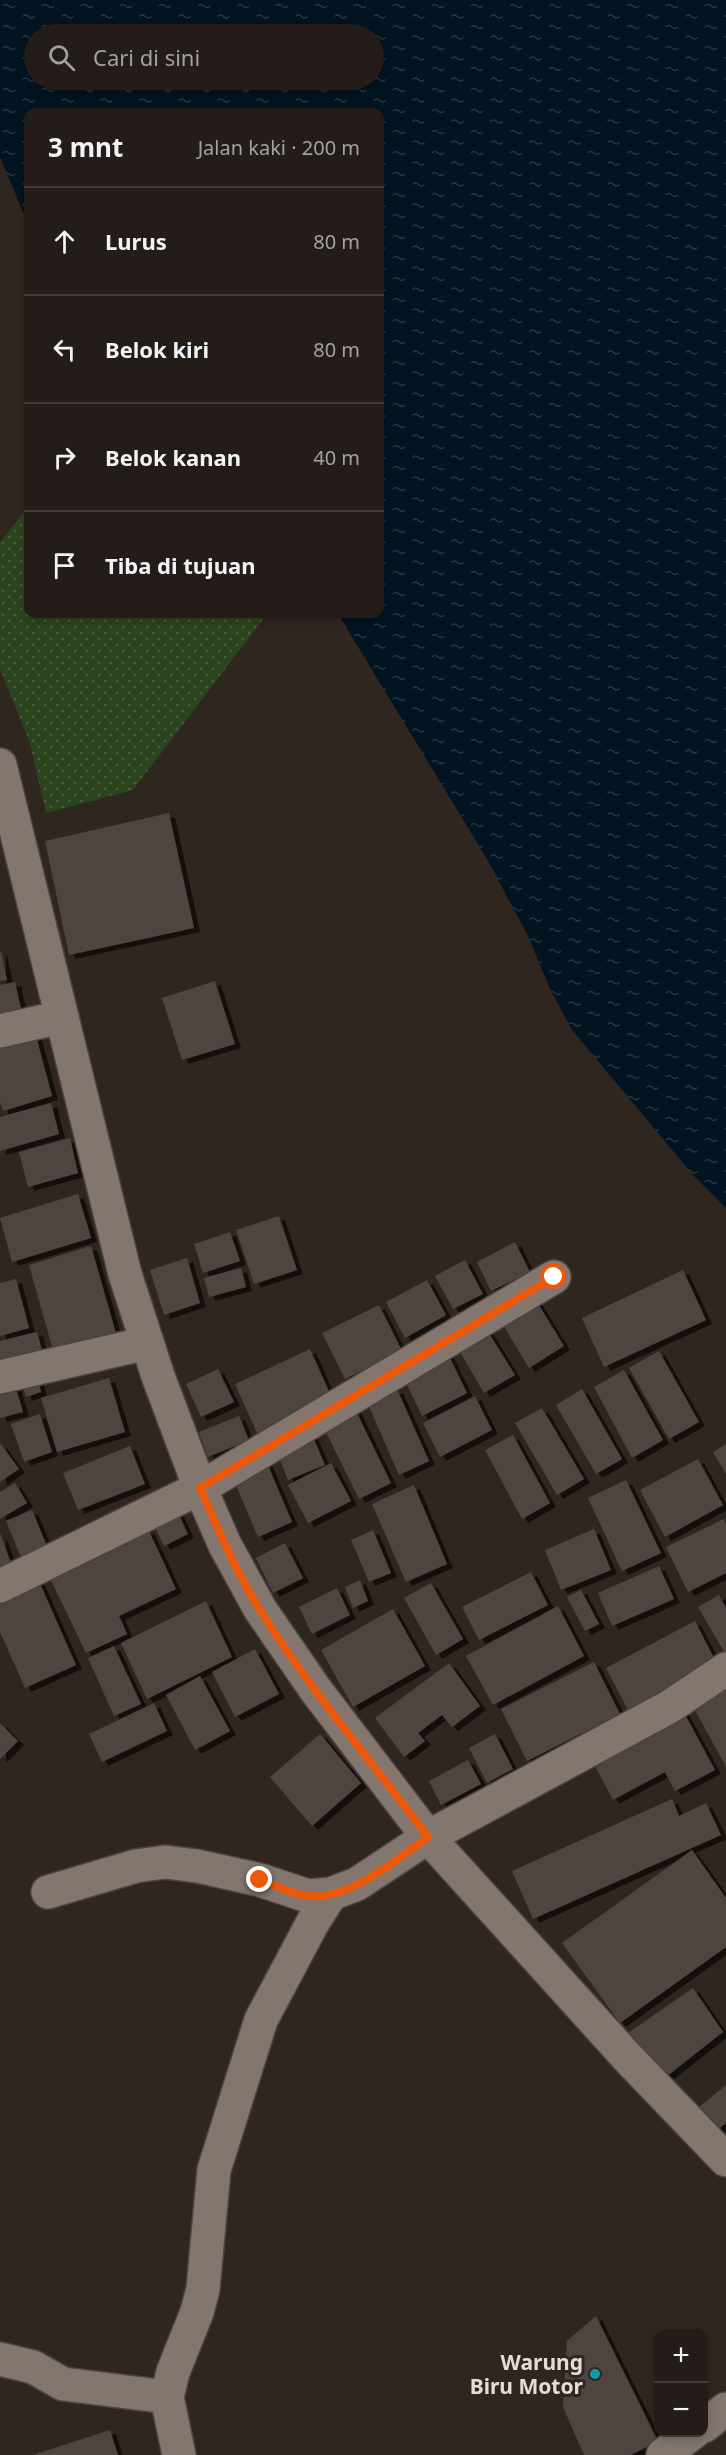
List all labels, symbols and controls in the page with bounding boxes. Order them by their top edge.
search box [24,24,384,90]
icon: search [45,41,78,74]
text: Cari di sini [93,42,200,72]
text: 3 mnt [48,129,123,165]
text: Jalan kaki · 200 m [198,134,360,161]
icon: ahead [48,225,81,258]
text: Lurus [105,226,167,256]
text: 80 m [313,228,360,255]
icon: left [48,333,81,366]
text: Belok kiri [105,334,209,364]
text: 80 m [313,336,360,363]
icon: right [48,441,81,474]
text: Belok kanan [105,442,241,472]
text: 40 m [313,444,360,471]
icon: arrive [48,549,81,582]
text: Tiba di tujuan [105,550,255,580]
route start [540,1263,566,1289]
route end [246,1866,272,1892]
map controls [654,2329,708,2437]
button: + [654,2329,708,2383]
place label: Warung Biru Motor [470,2348,584,2400]
marker: Warung Biru Motor [588,2367,602,2381]
button: − [654,2383,708,2437]

